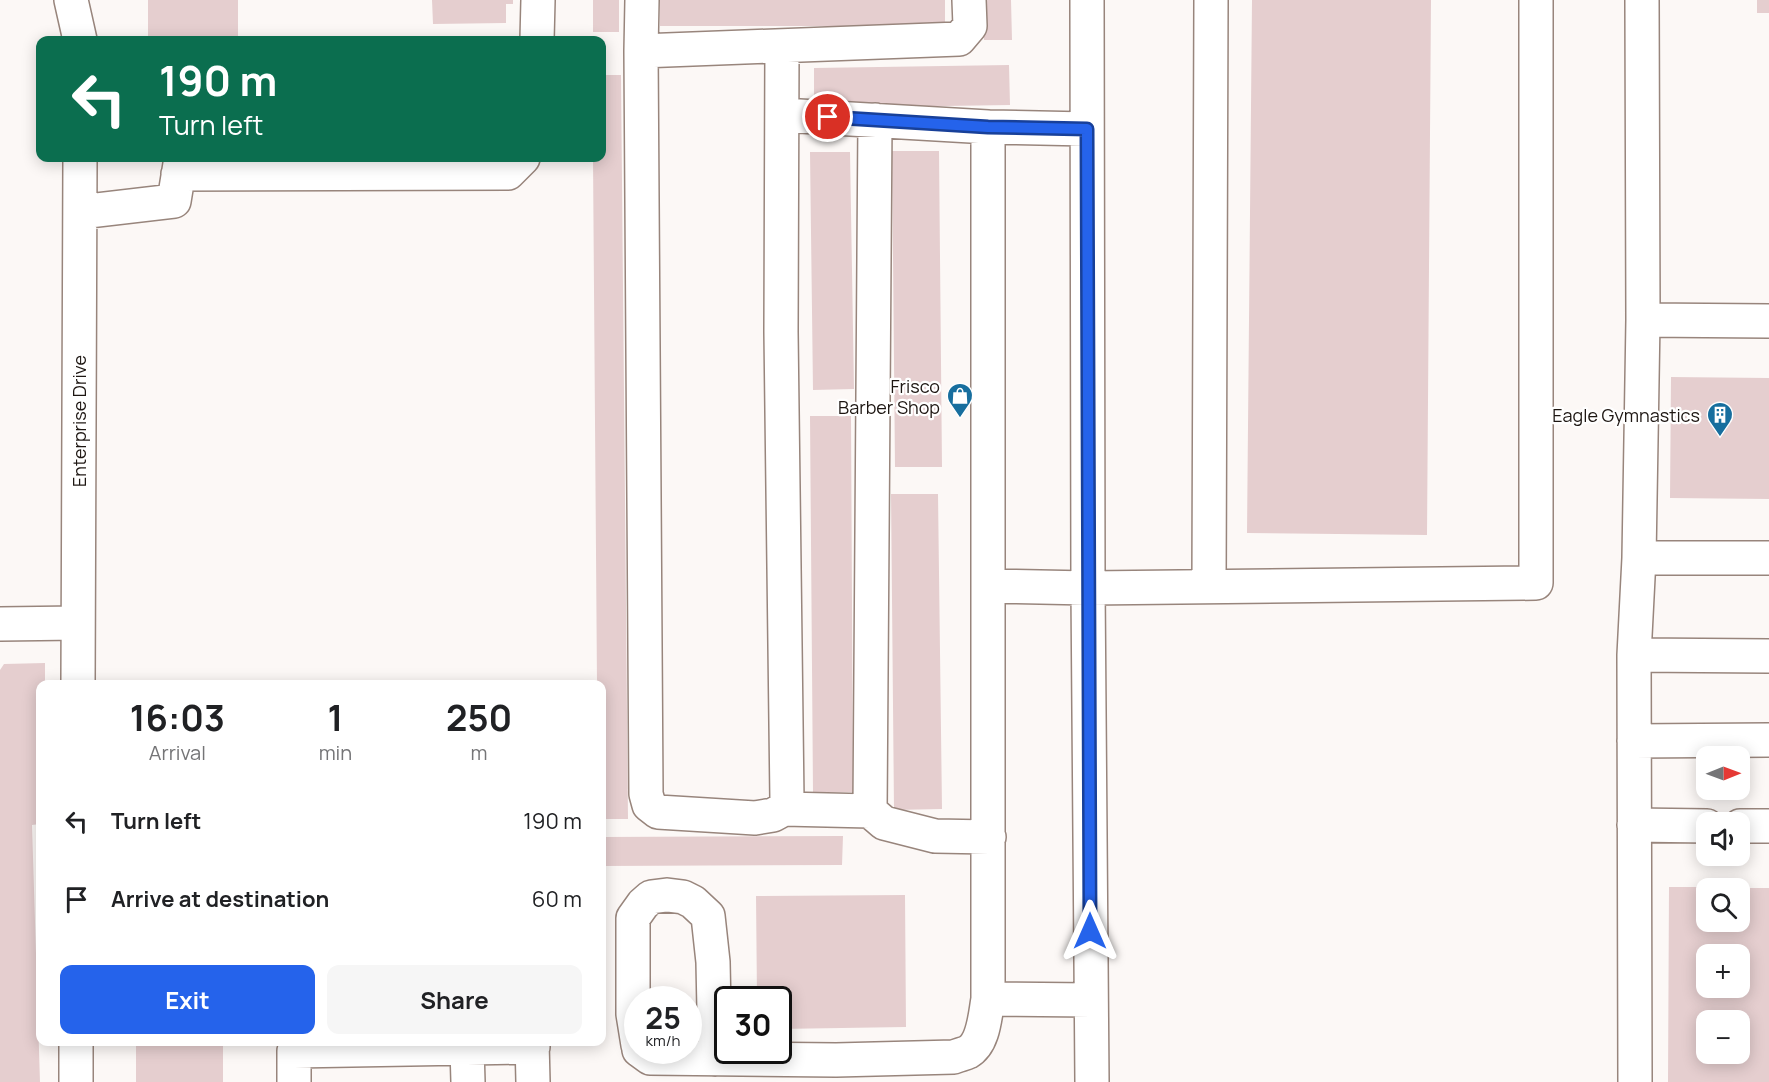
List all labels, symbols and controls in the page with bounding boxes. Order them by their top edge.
text: 190 m [159,51,277,109]
icon: left [60,60,138,138]
pin [802,91,853,142]
icon: arrive [811,100,844,133]
text: Turn left [159,106,263,143]
street label: Enterprise Drive [67,355,91,487]
place label: Frisco Barber Shop [838,374,940,419]
shop icon: Frisco Barber Shop [945,381,975,419]
building icon: Eagle Gymnastics [1705,400,1735,438]
place label: Eagle Gymnastics [1552,403,1700,427]
text: 16:03 [130,693,225,742]
text: 1 [328,693,343,742]
text: 250 [446,693,512,742]
text: Arrival [149,739,206,766]
text: min [319,739,352,766]
text: m [471,739,488,766]
north arrow [1696,746,1750,800]
map controls [1696,746,1750,1064]
icon: left [60,805,93,838]
text: Turn left [111,806,201,836]
text: 190 m [523,806,582,836]
button: sound [1696,812,1750,866]
button: search [1696,878,1750,932]
icon: arrive [60,883,93,916]
text: Arrive at destination [111,884,329,914]
text: 60 m [532,884,582,914]
position arrow [1058,899,1122,963]
button: + [1696,944,1750,998]
button: Exit [60,965,315,1034]
button: Share [327,965,582,1034]
speed limit sign: 30 [714,986,792,1064]
text: 25 [645,997,681,1038]
button: − [1696,1010,1750,1064]
text: km/h [646,1030,680,1051]

